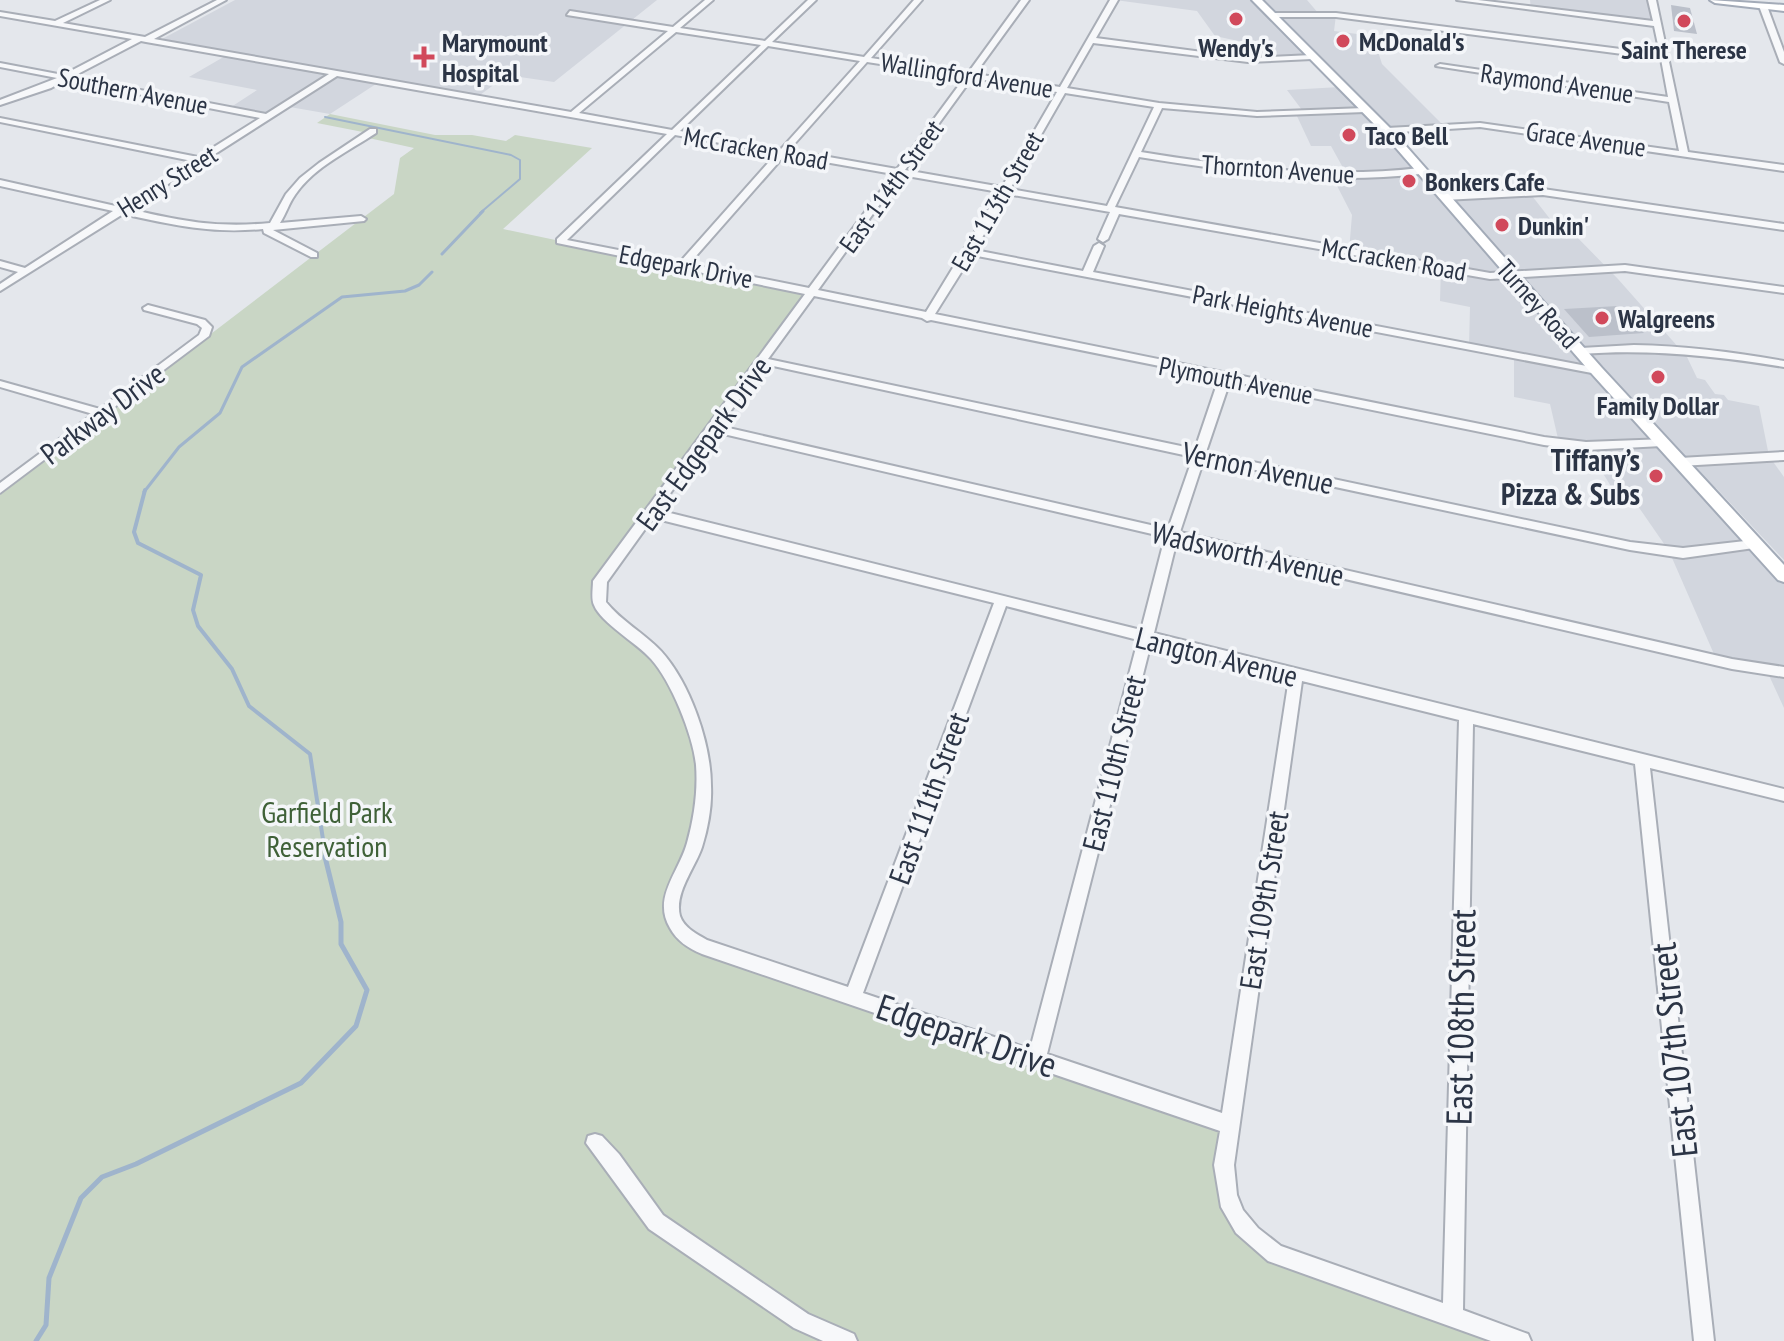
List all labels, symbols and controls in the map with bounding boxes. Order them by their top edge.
marker: Wendy's [1227,10,1245,28]
marker: Saint Therese [1675,12,1693,30]
place label: McDonald's [1359,25,1464,58]
place label: Marymount Hospital [442,26,548,89]
place label: Wendy's [1197,31,1274,64]
marker: McDonald's [1334,32,1352,50]
place label: Saint Therese [1621,33,1747,66]
street label: Wallingford Avenue [878,45,1056,105]
marker: Marymount Hospital [413,46,435,68]
street label: Raymond Avenue [1478,56,1636,110]
street label: Southern Avenue [55,60,211,122]
street label: East 114th Street [832,113,950,259]
street label: Grace Avenue [1524,114,1648,164]
street label: McCracken Road [681,119,831,177]
place label: Taco Bell [1365,119,1449,152]
street label: East 113th Street [944,125,1050,277]
marker: Taco Bell [1340,126,1358,144]
street label: Henry Street [111,137,223,225]
street label: Thornton Avenue [1201,147,1355,191]
place label: Bonkers Cafe [1425,165,1545,198]
marker: Bonkers Cafe [1400,172,1418,190]
place label: Dunkin' [1518,209,1589,242]
marker: Dunkin' [1493,216,1511,234]
street label: McCracken Road [1319,230,1469,288]
street label: Edgepark Drive [616,237,756,295]
street label: Turney Road [1489,253,1587,355]
street label: Park Heights Avenue [1190,277,1376,345]
place label: Walgreens [1617,302,1715,335]
marker: Walgreens [1593,309,1611,327]
street label: East Edgepark Drive [627,348,779,538]
street label: Plymouth Avenue [1156,349,1316,411]
street label: Parkway Drive [32,354,172,472]
marker: Family Dollar [1649,368,1667,386]
place label: Family Dollar [1597,389,1720,422]
street label: Vernon Avenue [1178,432,1337,502]
place label: Tiffany’s Pizza & Subs [1501,440,1640,513]
marker: Tiffany’s Pizza & Subs [1647,467,1665,485]
street label: Wadsworth Avenue [1148,512,1348,594]
street label: Langton Avenue [1132,617,1302,695]
street label: East 110th Street [1072,670,1154,855]
street label: East 111th Street [879,706,977,889]
park label: Garfield Park Reservation [261,792,393,865]
street label: East 109th Street [1230,807,1296,992]
street label: East 108th Street [1435,908,1485,1125]
street label: East 107th Street [1638,940,1708,1160]
street label: Edgepark Drive [871,982,1063,1088]

